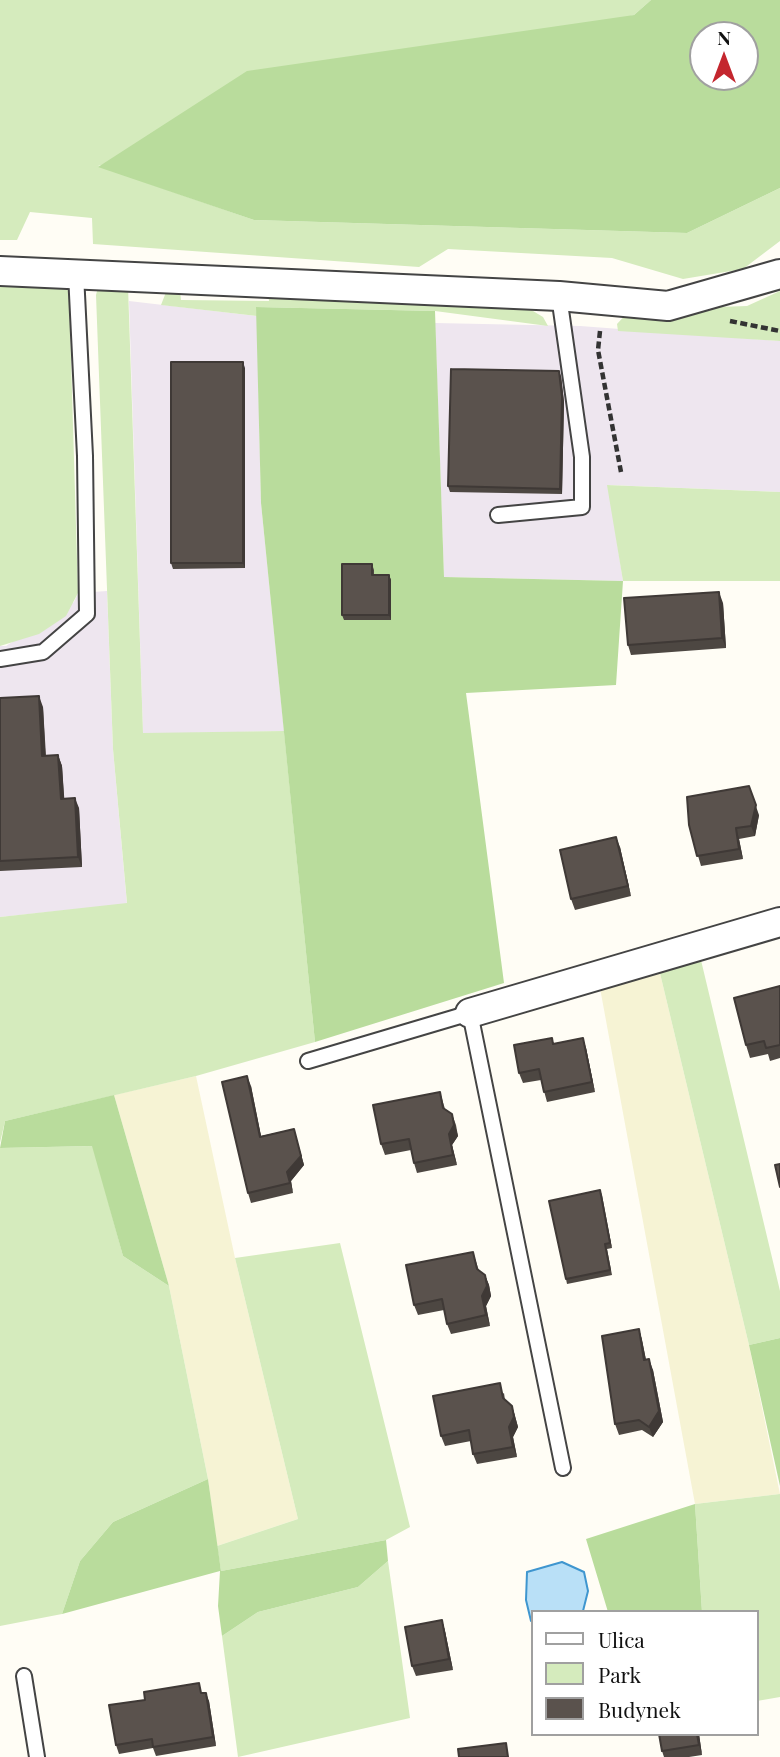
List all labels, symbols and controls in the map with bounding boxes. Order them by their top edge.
north arrow [689,21,759,91]
text: N [717,24,731,50]
legend [532,1610,759,1736]
text: Ulica [598,1625,645,1653]
text: Park [598,1660,641,1688]
text: Budynek [598,1695,681,1723]

